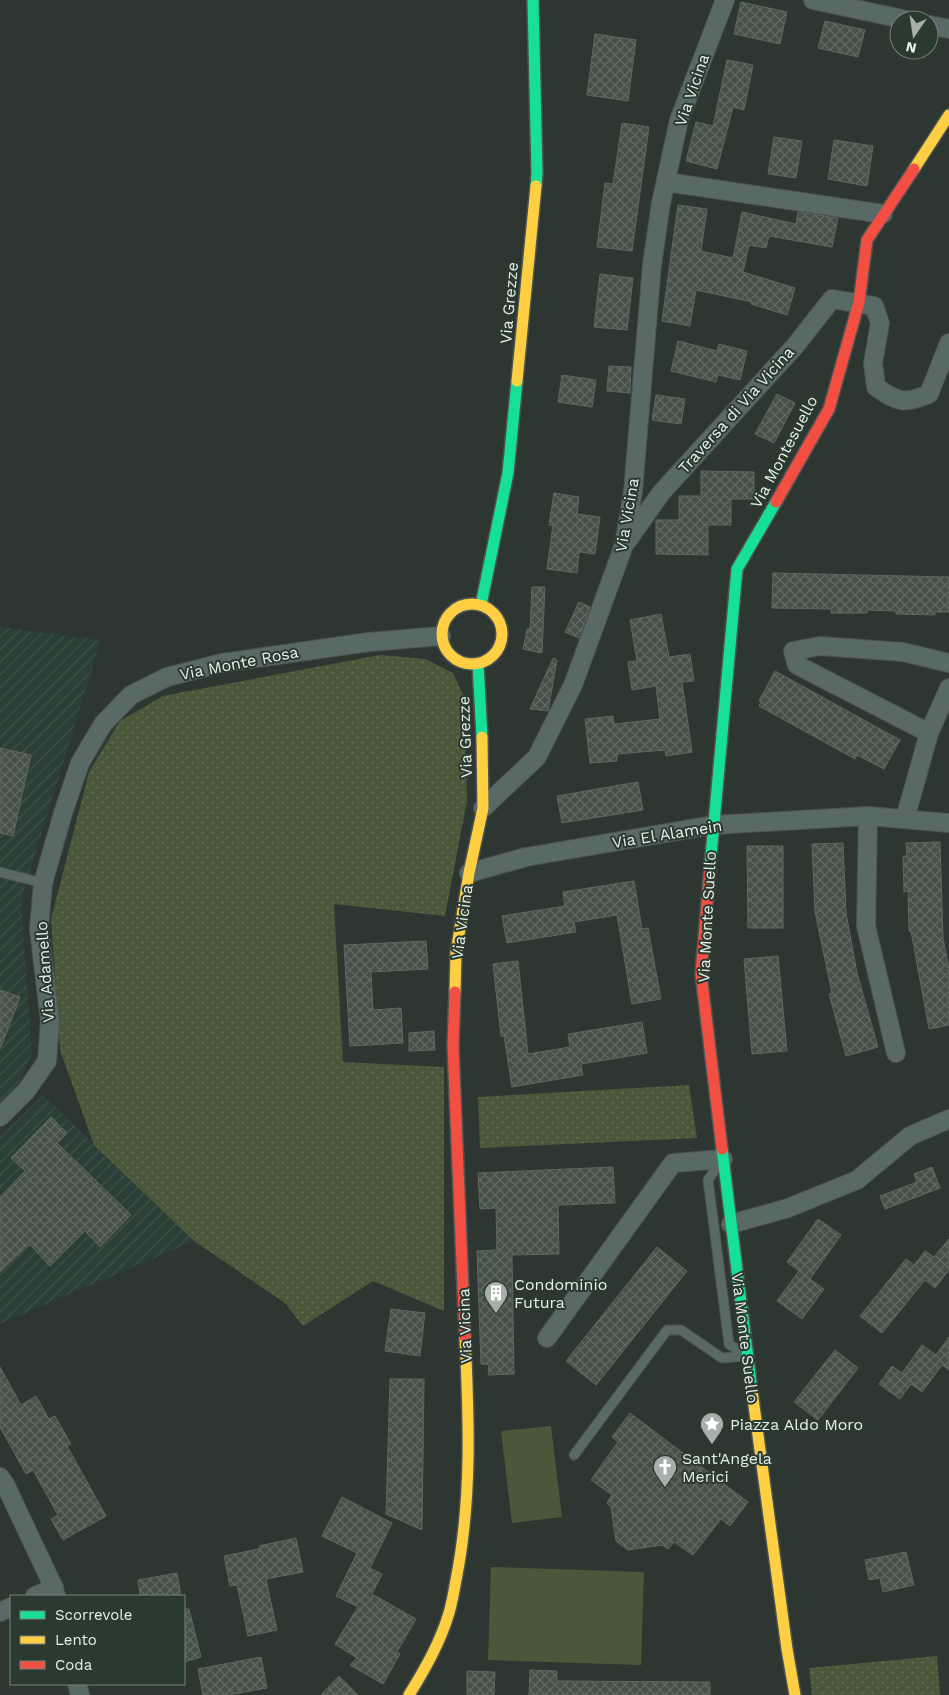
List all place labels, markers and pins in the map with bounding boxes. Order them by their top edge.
place label: Condominio Futura [514,1275,607,1312]
building icon: Condominio Futura [483,1280,509,1314]
place icon: Piazza Aldo Moro [699,1411,725,1445]
place label: Piazza Aldo Moro [730,1415,863,1434]
place label: Sant'Angela Merici [682,1449,772,1486]
church icon: Sant'Angela Merici [652,1454,678,1488]

